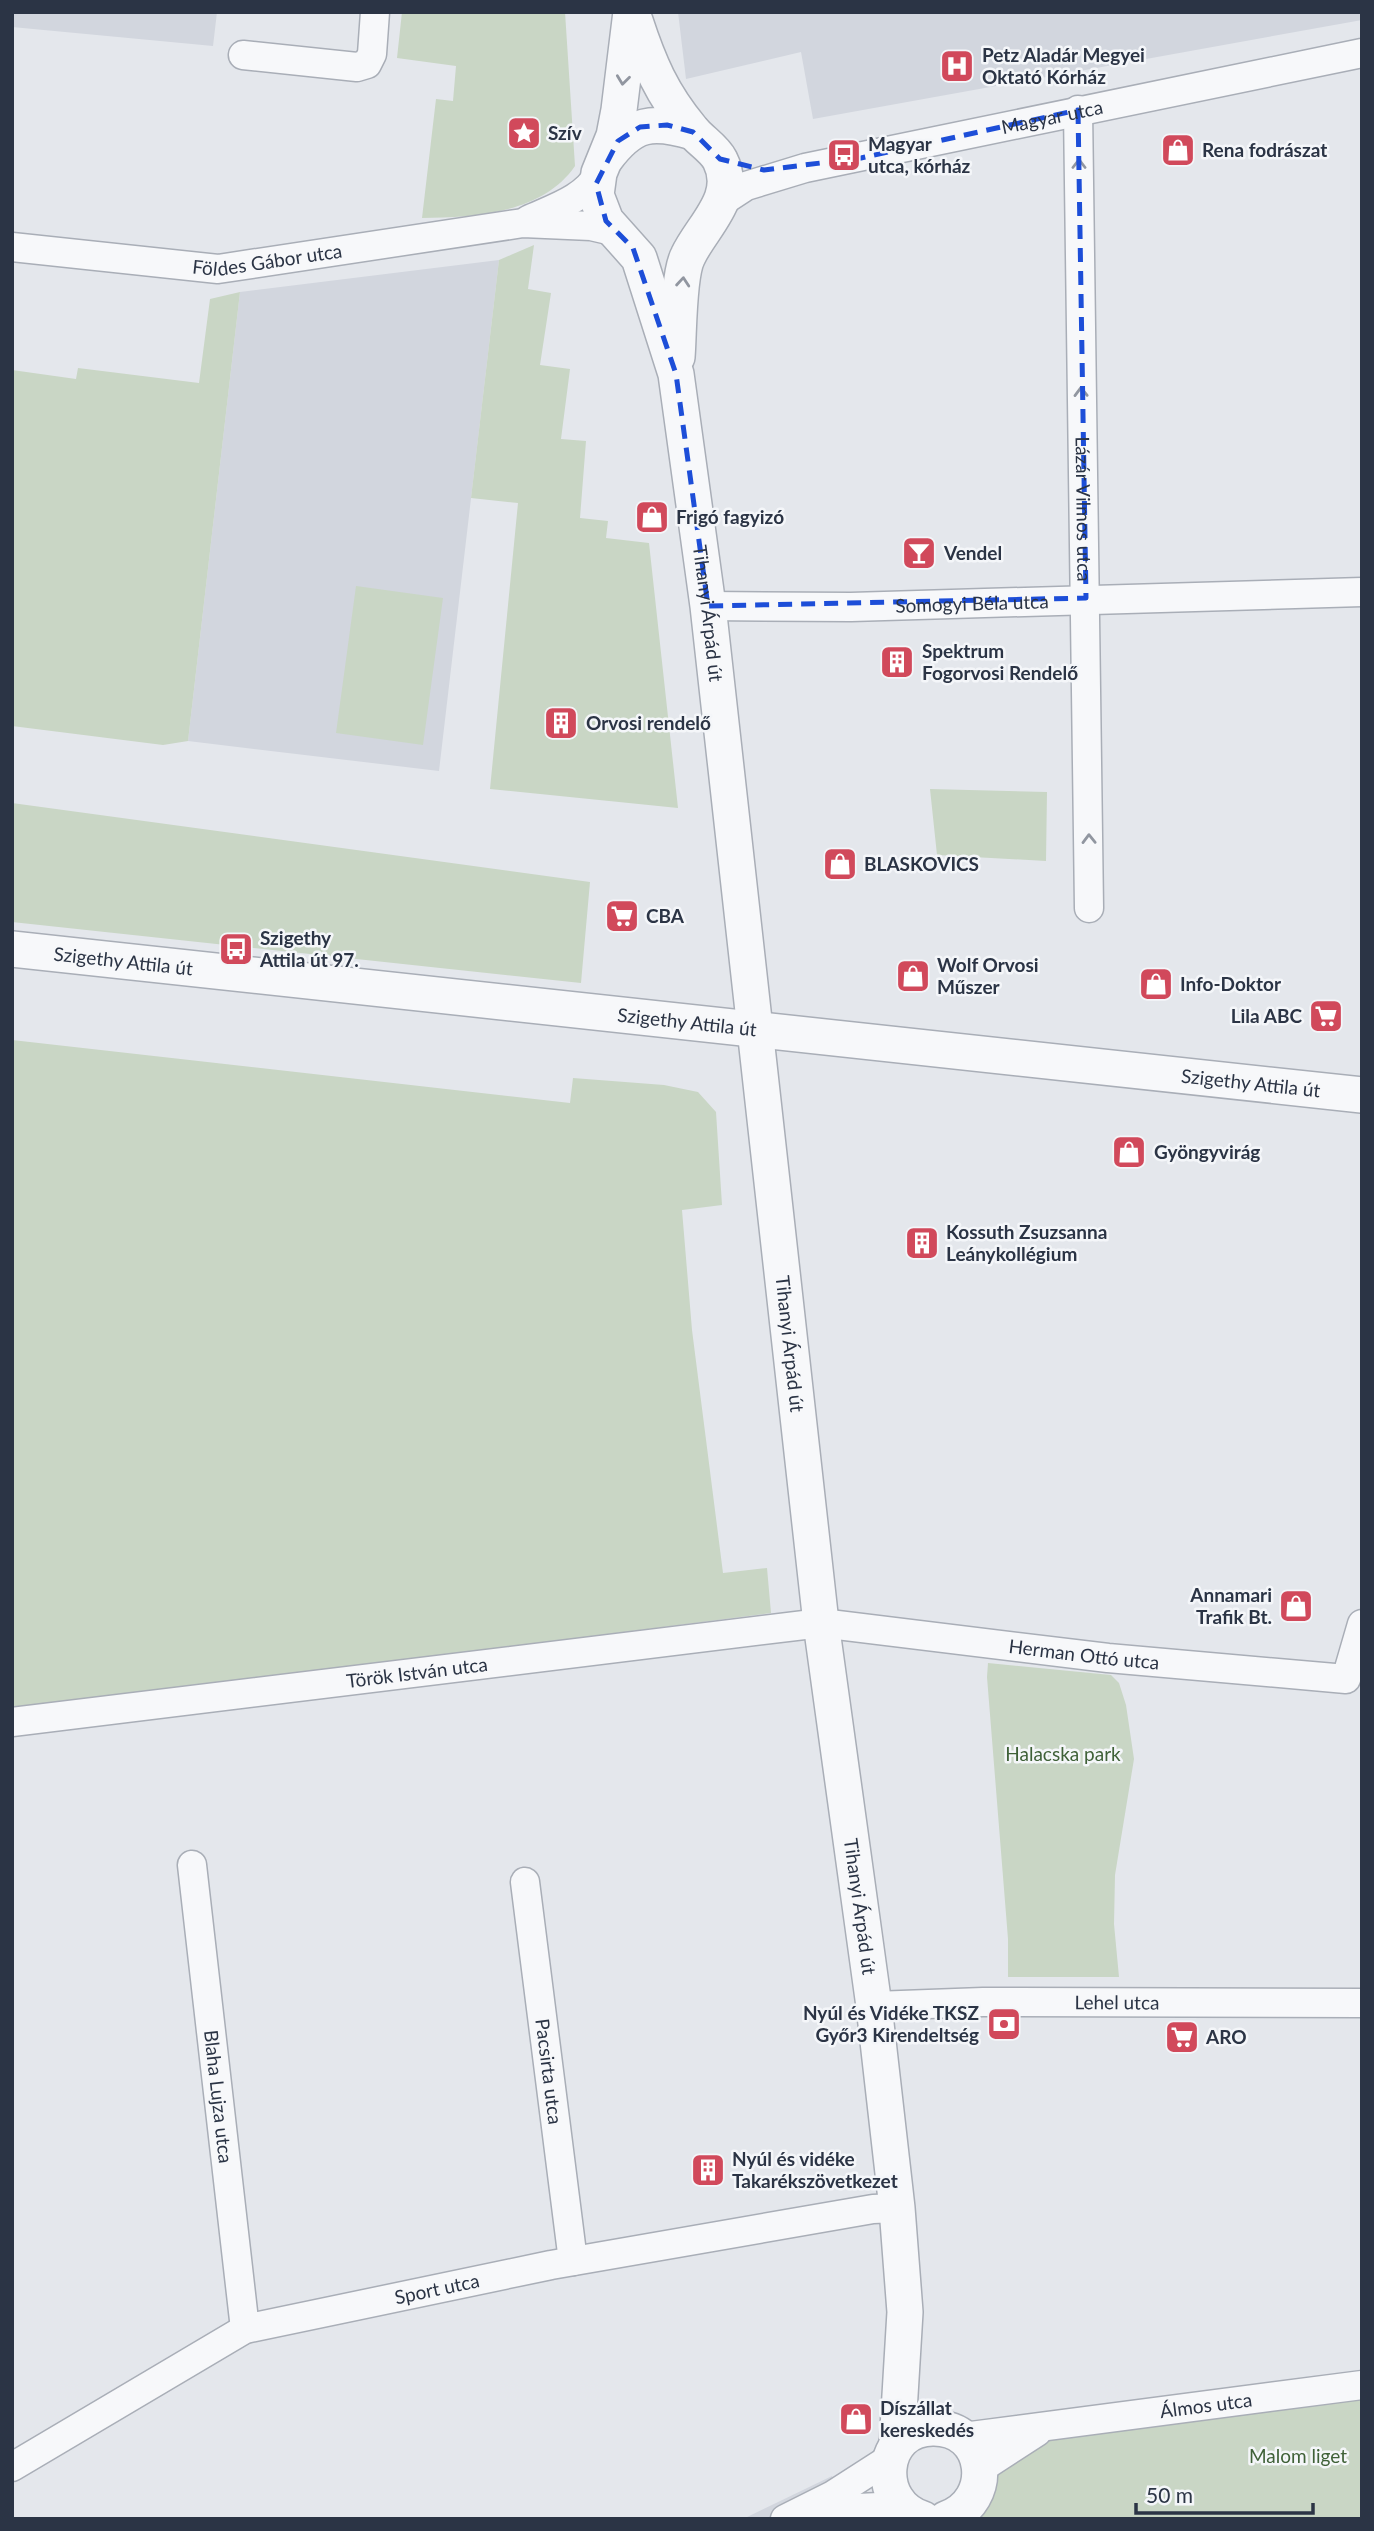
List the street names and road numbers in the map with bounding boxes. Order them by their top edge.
street label: Magyar utca [999,95,1105,138]
street label: Földes Gábor utca [191,238,344,280]
street label: Lázár Vilmos utca [1071,436,1096,582]
street label: Tihanyi Árpád út [689,543,728,683]
street label: Somogyi Béla utca [895,589,1049,617]
street label: Szigethy Attila út [53,942,194,980]
street label: Szigethy Attila út [616,1003,758,1040]
street label: Szigethy Attila út [1180,1064,1322,1101]
street label: Tihanyi Árpád út [771,1274,810,1413]
street label: Herman Ottó utca [1008,1634,1160,1673]
street label: Török István utca [345,1652,489,1692]
street label: Tihanyi Árpád út [840,1837,882,1976]
street label: Lehel utca [1074,1990,1159,2013]
street label: Pacsirta utca [531,2017,568,2126]
street label: Blaha Lujza utca [200,2028,238,2164]
street label: Sport utca [392,2268,481,2308]
street label: Álmos utca [1158,2387,1253,2422]

